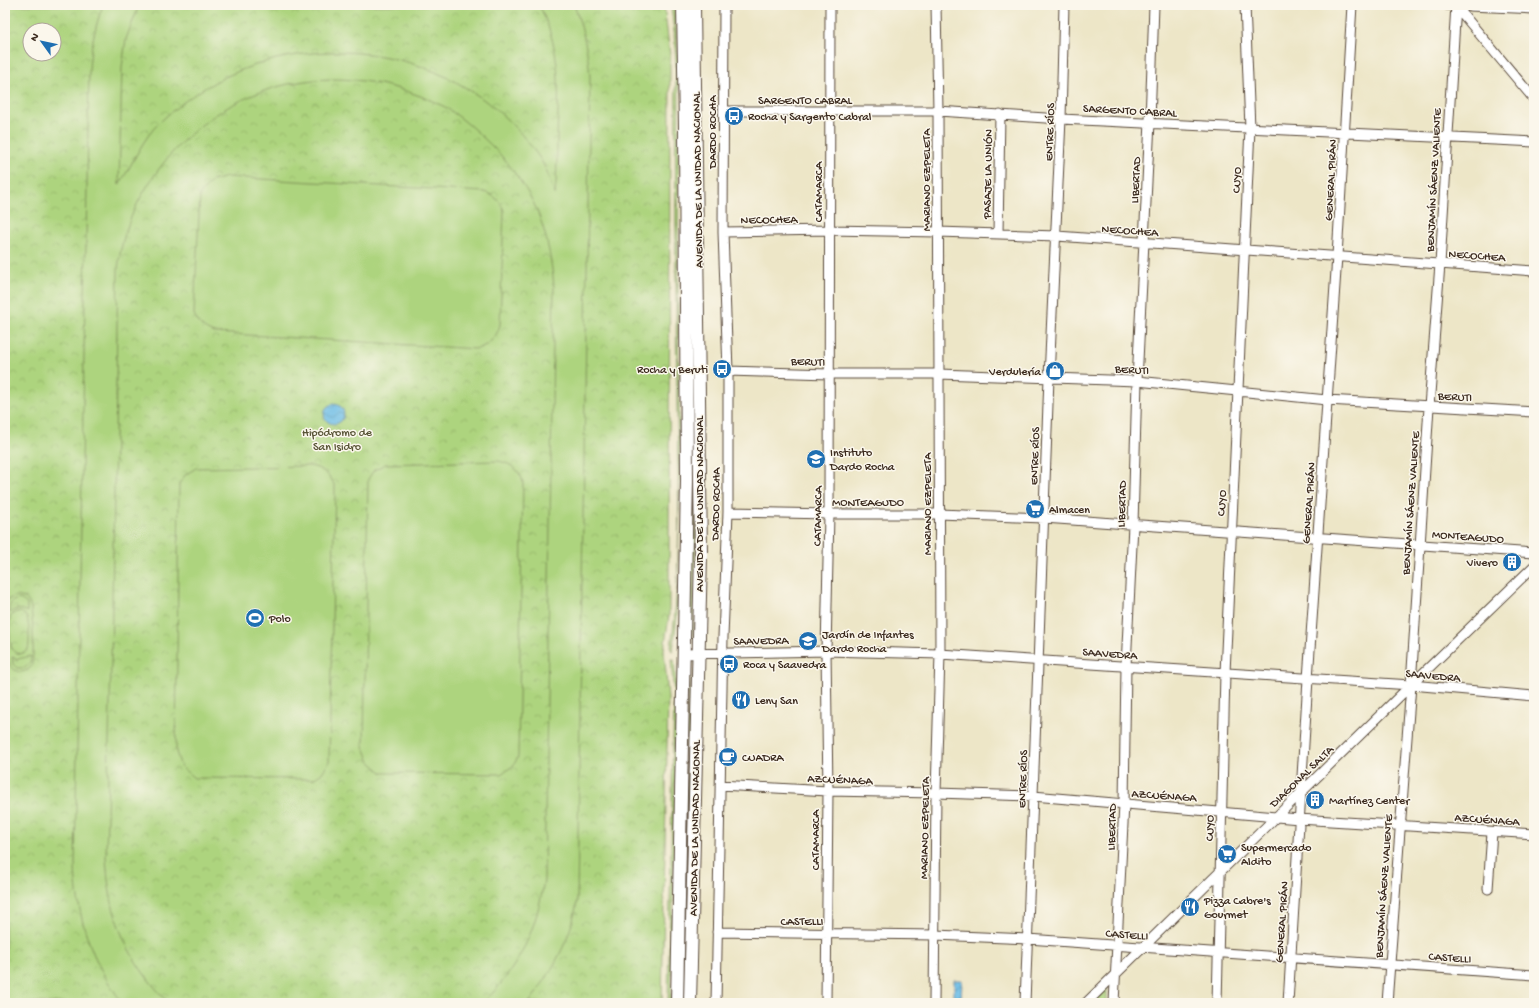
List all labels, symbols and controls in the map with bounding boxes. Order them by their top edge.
north arrow [22,22,62,62]
text: N [28,31,42,44]
street label: AVENIDA DE LA UNIDAD NACIONAL [690,91,708,268]
street label: DARDO ROCHA [707,95,721,170]
street label: SARGENTO CABRAL [758,95,853,109]
street label: ENTRE RÍOS [1043,102,1059,162]
street label: SARGENTO CABRAL [1083,103,1178,121]
bus stop icon: Rocha y Sargento Cabral [723,105,745,127]
street label: BENJAMÍN SÁENZ VALIENTE [1424,107,1446,253]
place label: Rocha y Sargento Cabral [748,111,872,125]
street label: MARIANO EZPELETA [921,128,935,231]
street label: PASAJE LA UNIÓN [981,129,997,220]
street label: GENERAL PIRÁN [1323,139,1341,221]
street label: LIBERTAD [1129,156,1145,204]
street label: CATAMARCA [813,161,827,222]
street label: CUYO [1231,167,1245,193]
street label: NECOCHEA [740,213,799,228]
street label: NECOCHEA [1101,223,1160,241]
street label: NECOCHEA [1448,248,1507,266]
street label: BERUTI [790,355,825,371]
bus stop icon: Rocha y Beruti [711,358,733,380]
shop icon: Verdulería [1044,360,1066,382]
street label: BERUTI [1113,363,1150,379]
place label: Rocha y Beruti [637,364,708,378]
place label: Verdulería [988,366,1041,380]
street label: BERUTI [1436,390,1473,406]
street label: AVENIDA DE LA UNIDAD NACIONAL [694,415,708,592]
street label: ENTRE RÍOS [1028,426,1044,486]
park label: Hipódromo de San Isidro [302,427,373,455]
street label: BENJAMÍN SÁENZ VALIENTE [1400,430,1424,576]
place label: Instituto Dardo Rocha [829,447,895,475]
school or university icon: Instituto Dardo Rocha [805,448,827,470]
street label: MARIANO EZPELETA [922,452,936,555]
street label: GENERAL PIRÁN [1300,462,1320,544]
street label: DARDO ROCHA [709,466,725,542]
street label: LIBERTAD [1115,480,1131,528]
street label: CATAMARCA [811,485,827,546]
street label: CUYO [1215,490,1231,517]
street label: MONTEAGUDO [832,497,904,511]
supermarket icon: Almacen [1024,498,1046,520]
place label: Almacen [1049,504,1090,518]
street label: MONTEAGUDO [1431,528,1504,547]
building icon: Vivero [1501,551,1523,573]
place label: Vivero [1466,557,1498,571]
sports icon: Polo [244,607,266,629]
place label: Polo [268,613,291,627]
place label: Jardín de Infantes Dardo Rocha [821,629,914,657]
school or university icon: Jardín de Infantes Dardo Rocha [797,630,819,652]
street label: SAAVEDRA [733,635,790,649]
street label: SAAVEDRA [1082,646,1139,664]
bus stop icon: Roca y Saavedra [718,653,740,675]
place label: Roca y Saavedra [743,659,827,673]
street label: SAAVEDRA [1405,668,1462,686]
restaurant icon: Leny San [730,689,752,711]
place label: Leny San [755,695,798,709]
street label: AVENIDA DE LA UNIDAD NACIONAL [687,739,705,916]
street label: DIAGONAL SALTA [1267,743,1338,812]
cafe icon: CUADRA [717,746,739,768]
street label: ENTRE RÍOS [1016,749,1032,809]
place label: CUADRA [742,752,785,766]
street label: AZCUÉNAGA [807,773,874,789]
street label: MARIANO EZPELETA [918,776,934,879]
street label: AZCUÉNAGA [1131,788,1198,806]
building icon: Martínez Center [1304,789,1326,811]
place label: Martínez Center [1329,795,1411,809]
street label: LIBERTAD [1105,803,1121,851]
street label: CATAMARCA [810,809,824,870]
street label: AZCUÉNAGA [1454,812,1521,830]
street label: BENJAMÍN SÁENZ VALIENTE [1373,813,1397,959]
street label: CUYO [1204,815,1218,841]
place label: Supermercado Aldito [1241,842,1312,870]
supermarket icon: Supermercado Aldito [1216,843,1238,865]
street label: GENERAL PIRÁN [1273,881,1293,963]
place label: Pizza Cabre's Gourmet [1203,895,1271,923]
restaurant icon: Pizza Cabre's Gourmet [1179,896,1201,918]
street label: CASTELLI [781,916,824,930]
street label: CASTELLI [1105,928,1149,944]
street label: CASTELLI [1428,951,1472,967]

